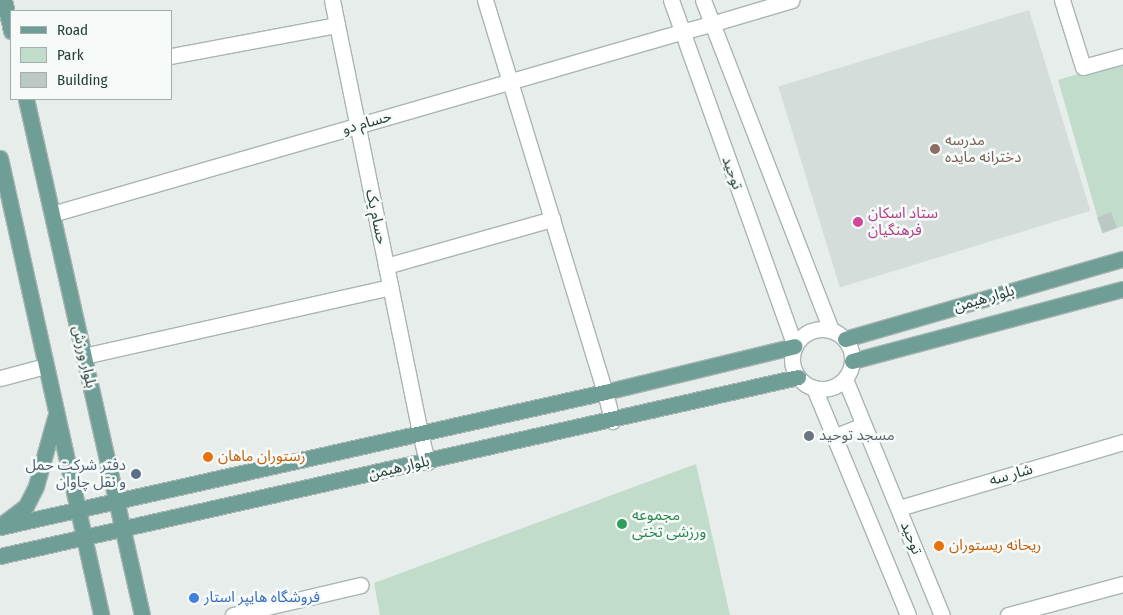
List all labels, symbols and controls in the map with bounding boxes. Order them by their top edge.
legend [10,10,172,100]
text: Road [57,21,88,39]
text: Park [57,46,84,64]
text: Building [57,71,108,89]
street label: حسام دو [340,107,394,139]
place label: مدرسه دخترانه مایده [945,131,1021,166]
marker: مدرسه دخترانه مایده [929,143,941,155]
street label: توحید [718,154,746,192]
street label: حسام یک [361,188,391,246]
place label: ستاد اسکان فرهنگیان [868,204,938,239]
marker: ستاد اسکان فرهنگیان [852,216,864,228]
street label: بلوار هیمن [952,282,1016,316]
street label: بلوار ورزش [68,324,100,390]
place label: مسجد توحید [819,427,895,445]
marker: مسجد توحید [803,430,815,442]
place label: رستوران ماهان [218,448,305,466]
marker: رستوران ماهان [202,451,214,463]
street label: بلوار هیمن [367,452,431,484]
place label: دفتر شرکت حمل و نقل چاوان [25,456,126,491]
street label: شار سه [987,460,1035,490]
marker: دفتر شرکت حمل و نقل چاوان [130,468,142,480]
place label: مجموعه ورزشی تختی [632,506,706,541]
marker: مجموعه ورزشی تختی [616,518,628,530]
street label: توحید [896,519,926,557]
place label: ریحانە ریستوران [949,537,1041,555]
marker: ریحانە ریستوران [933,540,945,552]
place label: فروشگاه هایپر استار [204,589,320,607]
marker: فروشگاه هایپر استار [188,592,200,604]

